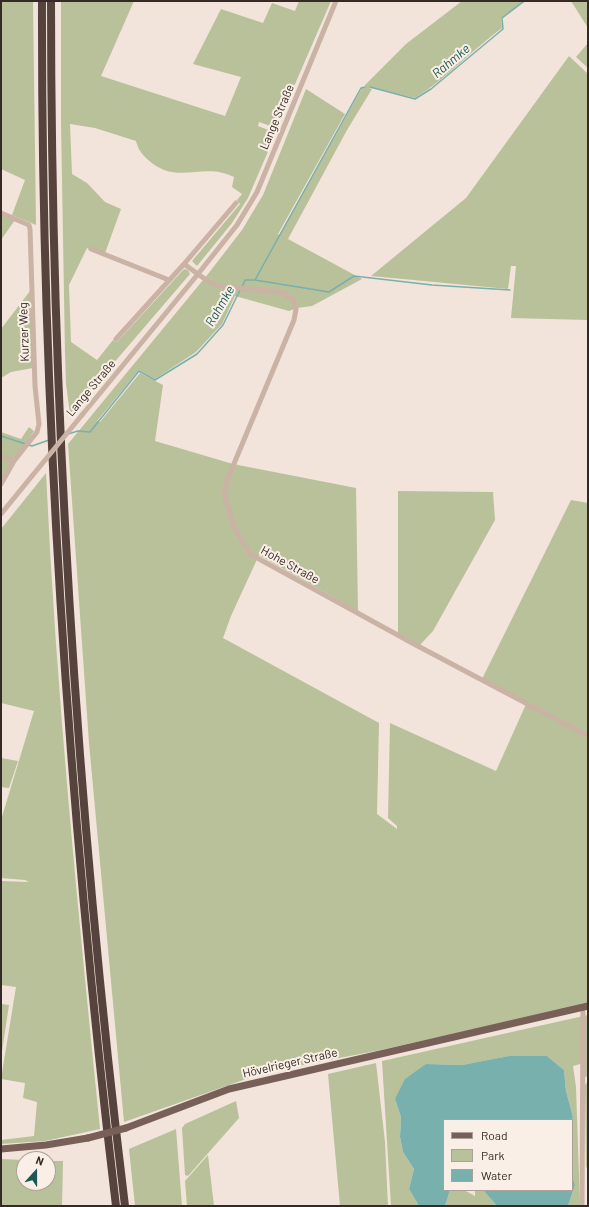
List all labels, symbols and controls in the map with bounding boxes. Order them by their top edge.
water label: Rahmke [429,41,473,81]
street label: Lange Straße [257,82,297,152]
water label: Rahmke [202,283,238,329]
street label: Kurzer Weg [16,302,32,362]
street label: Lange Straße [63,357,119,419]
street label: Hohe Straße [258,543,322,587]
street label: Hövelrieger Straße [241,1045,339,1081]
legend [443,1119,573,1191]
text: Road [481,1128,508,1142]
text: Park [481,1148,505,1162]
north arrow [16,1151,56,1191]
text: N [34,1153,46,1168]
text: Water [481,1168,512,1182]

